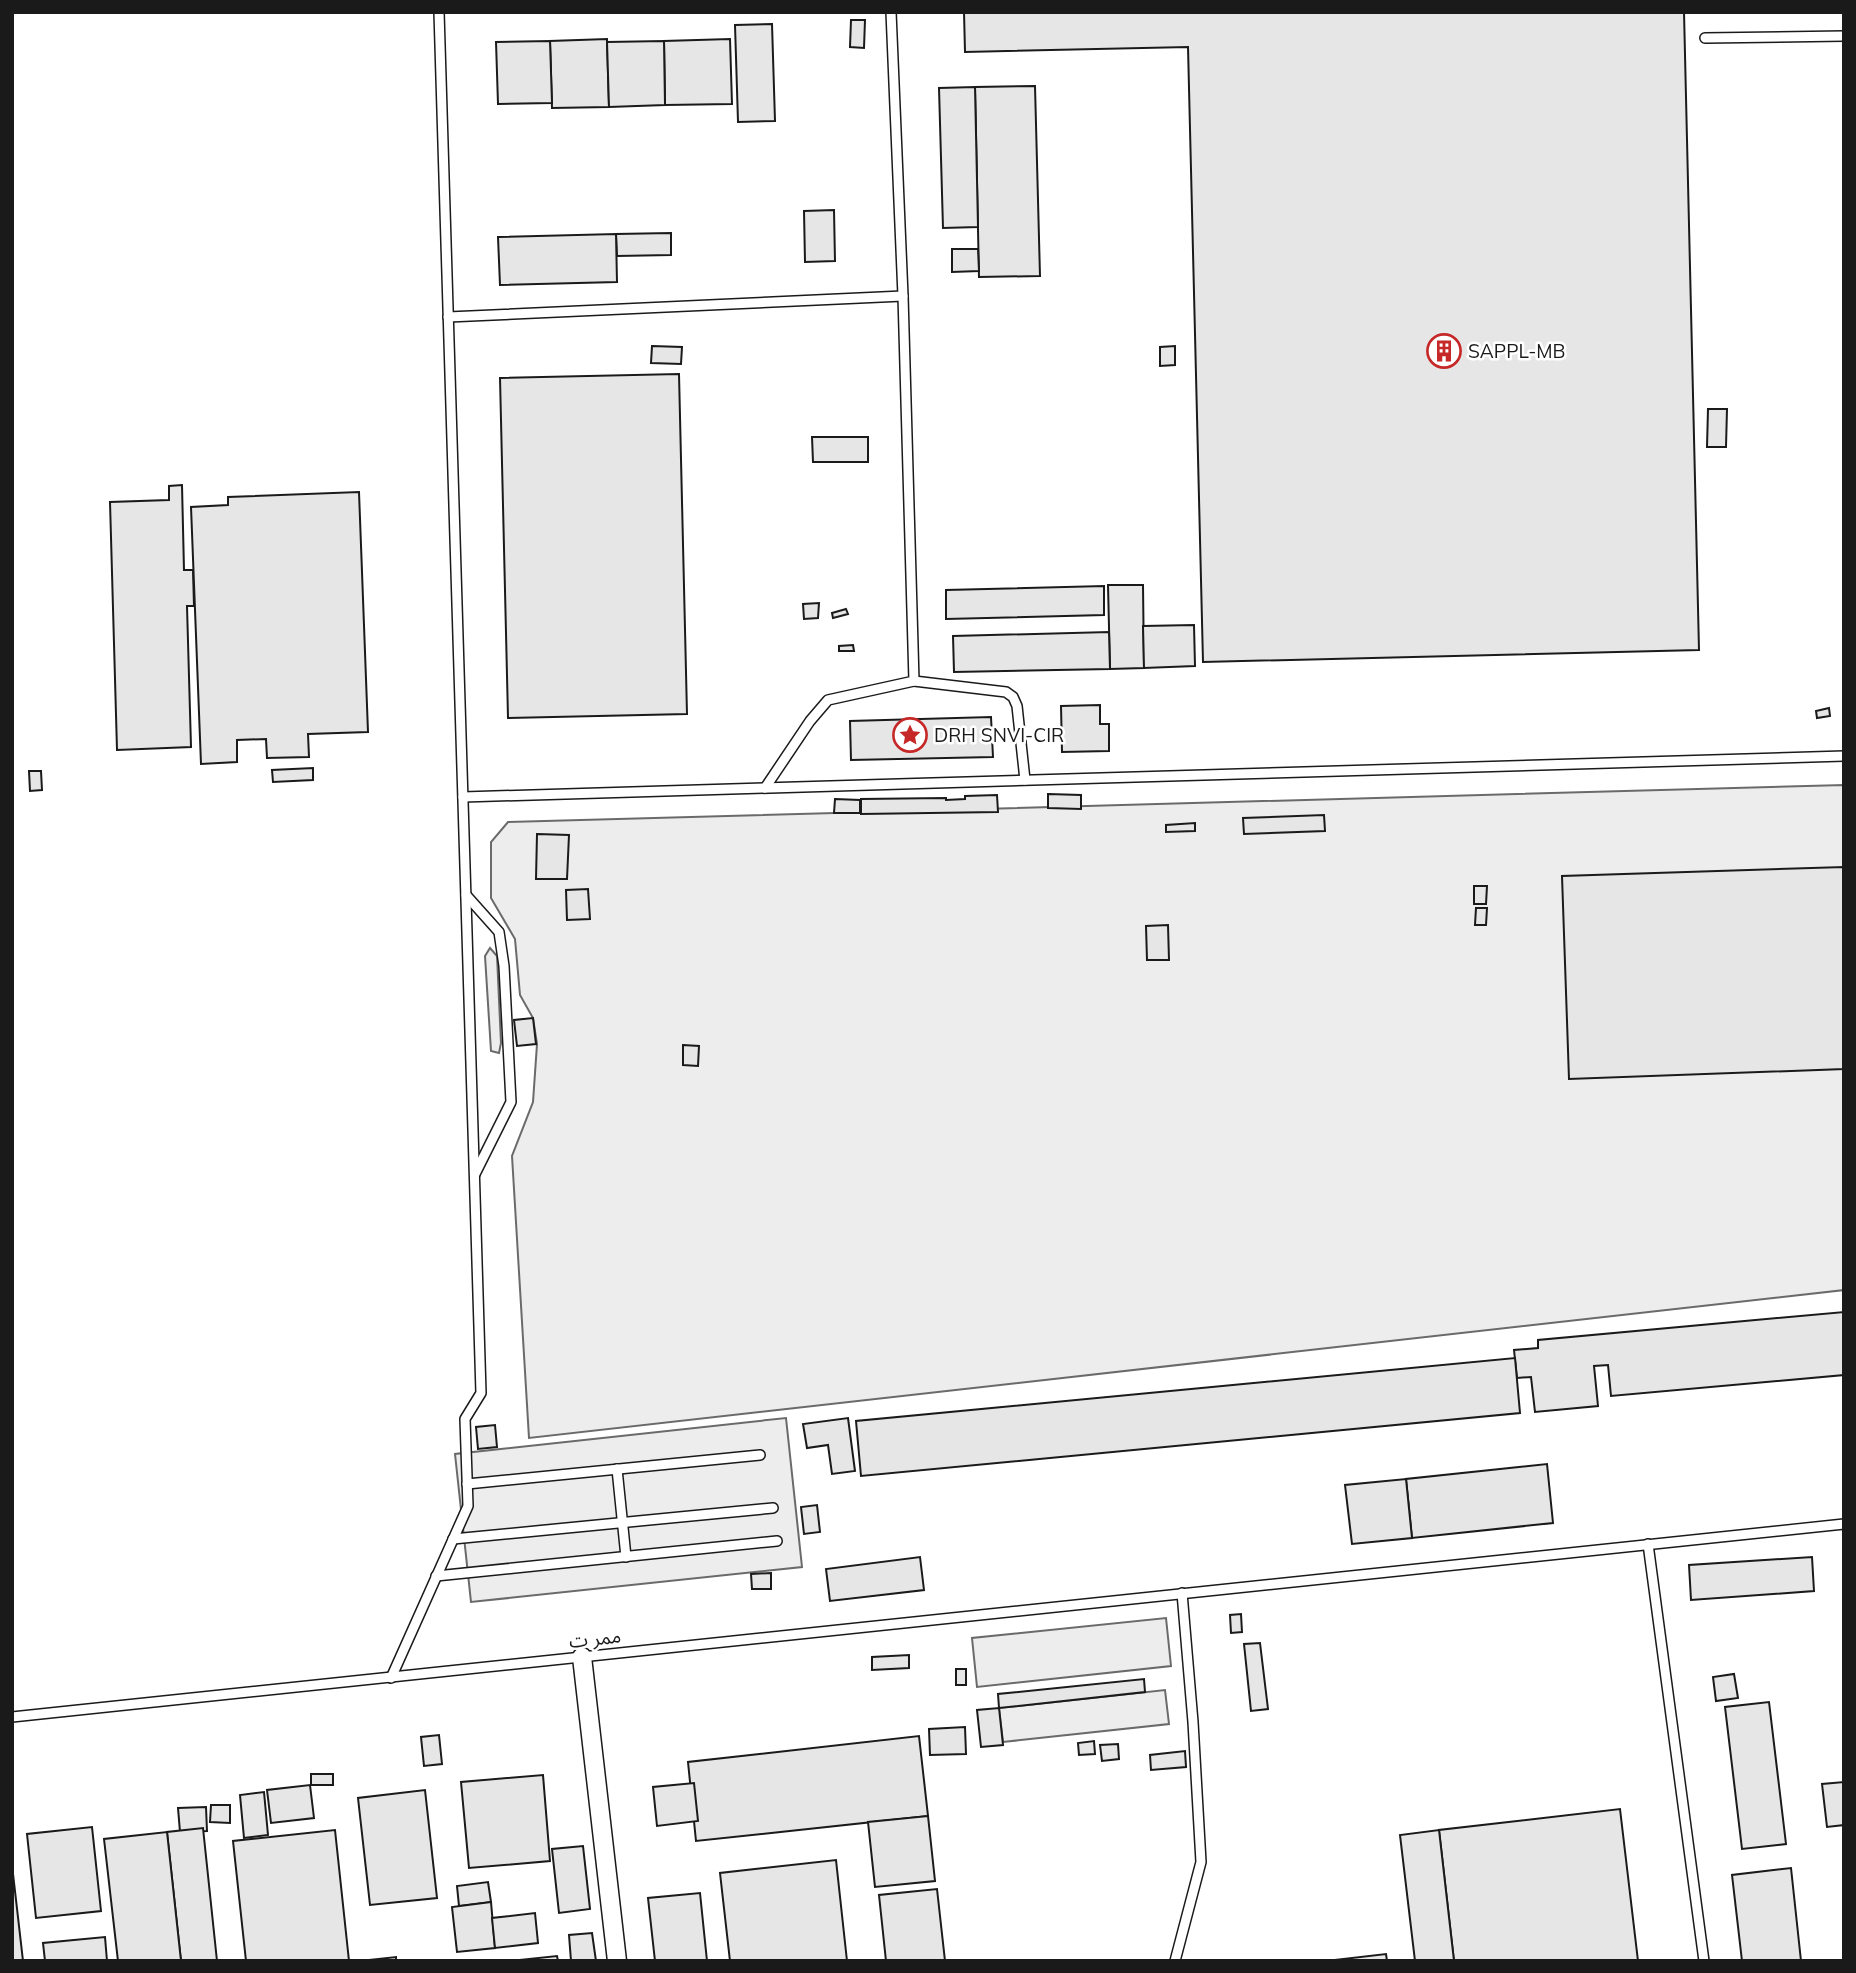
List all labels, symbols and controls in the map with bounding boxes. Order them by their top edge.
building icon: SAPPL-MB [1425,332,1463,370]
place label: SAPPL-MB [1468,339,1566,363]
place icon: DRH SNVI-CIR [891,716,929,754]
place label: DRH SNVI-CIR [934,723,1064,747]
street label: ممر ت [568,1623,622,1653]

